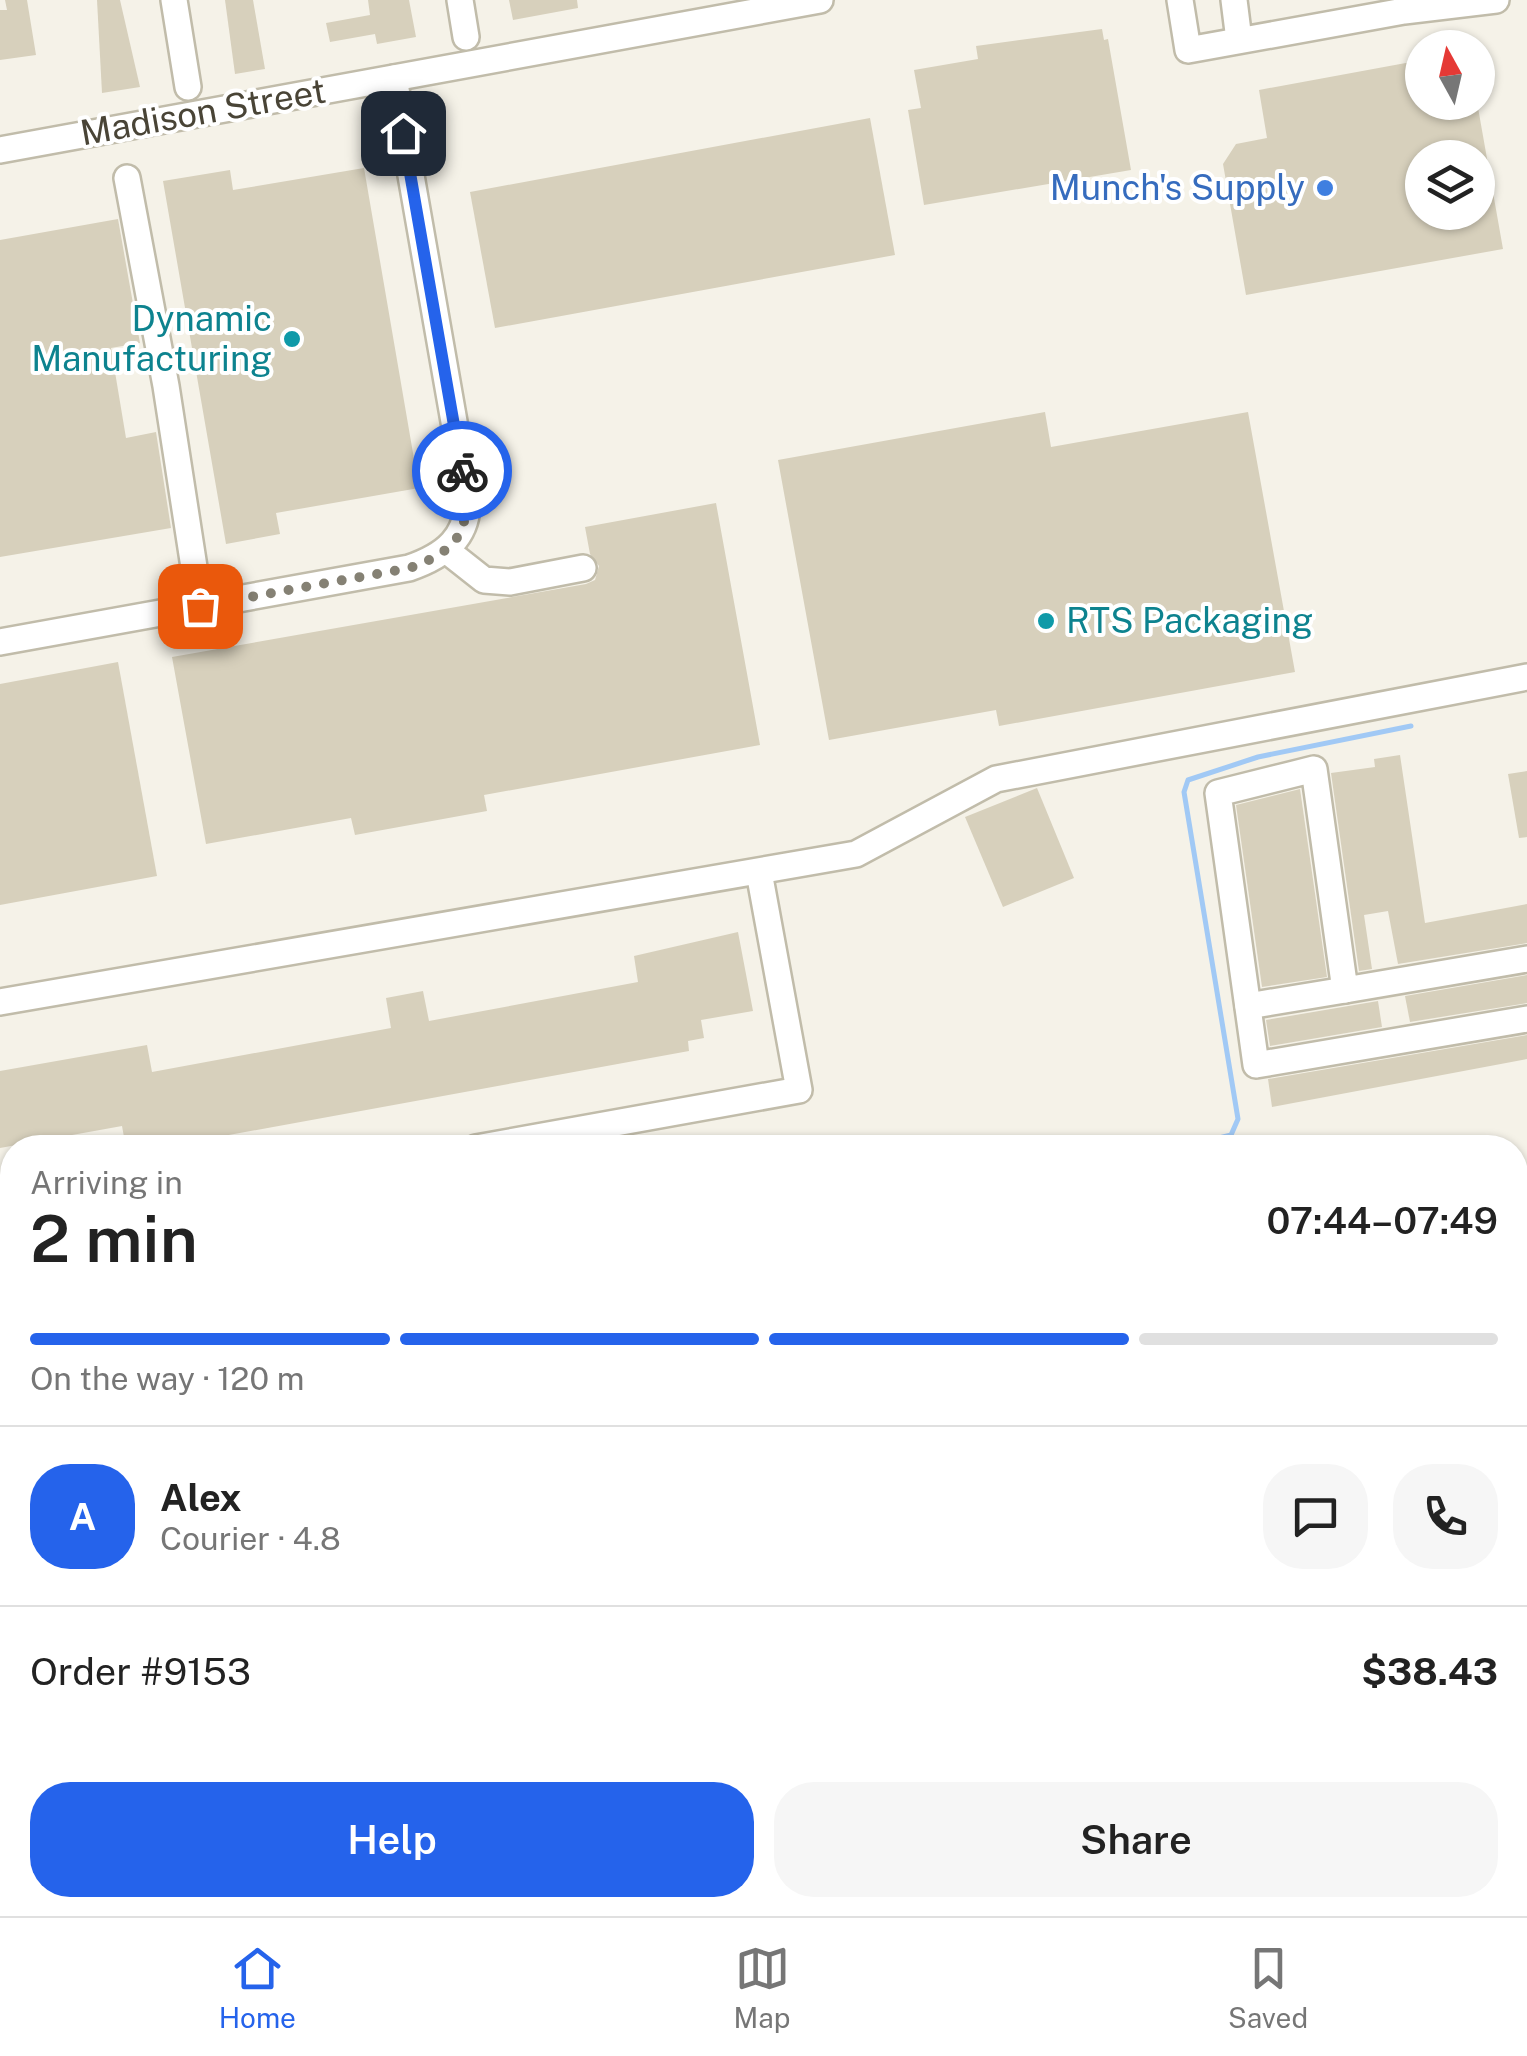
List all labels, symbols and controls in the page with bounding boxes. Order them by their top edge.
north arrow [1405,30,1495,120]
map controls [1405,30,1495,230]
street label: Madison Street [77,70,329,153]
pin [361,91,446,176]
icon: home [376,106,431,161]
button: layers [1405,140,1495,230]
place label: Munch's Supply [1050,167,1305,208]
marker: Munch's Supply [1314,177,1336,199]
place label: Dynamic Manufacturing [31,298,272,379]
marker: Dynamic Manufacturing [281,328,303,350]
courier [412,421,512,521]
icon: bike [435,444,490,499]
pin [158,564,243,649]
icon: bag [173,579,228,634]
place label: RTS Packaging [1066,600,1313,641]
marker: RTS Packaging [1035,610,1057,632]
text: Arriving in [30,1164,183,1201]
text: 07:44–07:49 [1267,1198,1498,1243]
text: 2 min [30,1200,198,1277]
text: On the way · 120 m [30,1360,304,1397]
button: chat [1263,1464,1368,1569]
button: phone [1393,1464,1498,1569]
text: Alex [160,1475,242,1520]
text: A [69,1494,96,1539]
text: Courier · 4.8 [160,1520,341,1557]
text: Order #9153 [30,1649,251,1694]
text: $38.43 [1361,1649,1498,1694]
button: Help [30,1782,754,1897]
button: Share [774,1782,1498,1897]
tab: Home [219,1941,296,2034]
tab: Map [734,1941,790,2034]
tab: Saved [1228,1941,1308,2034]

